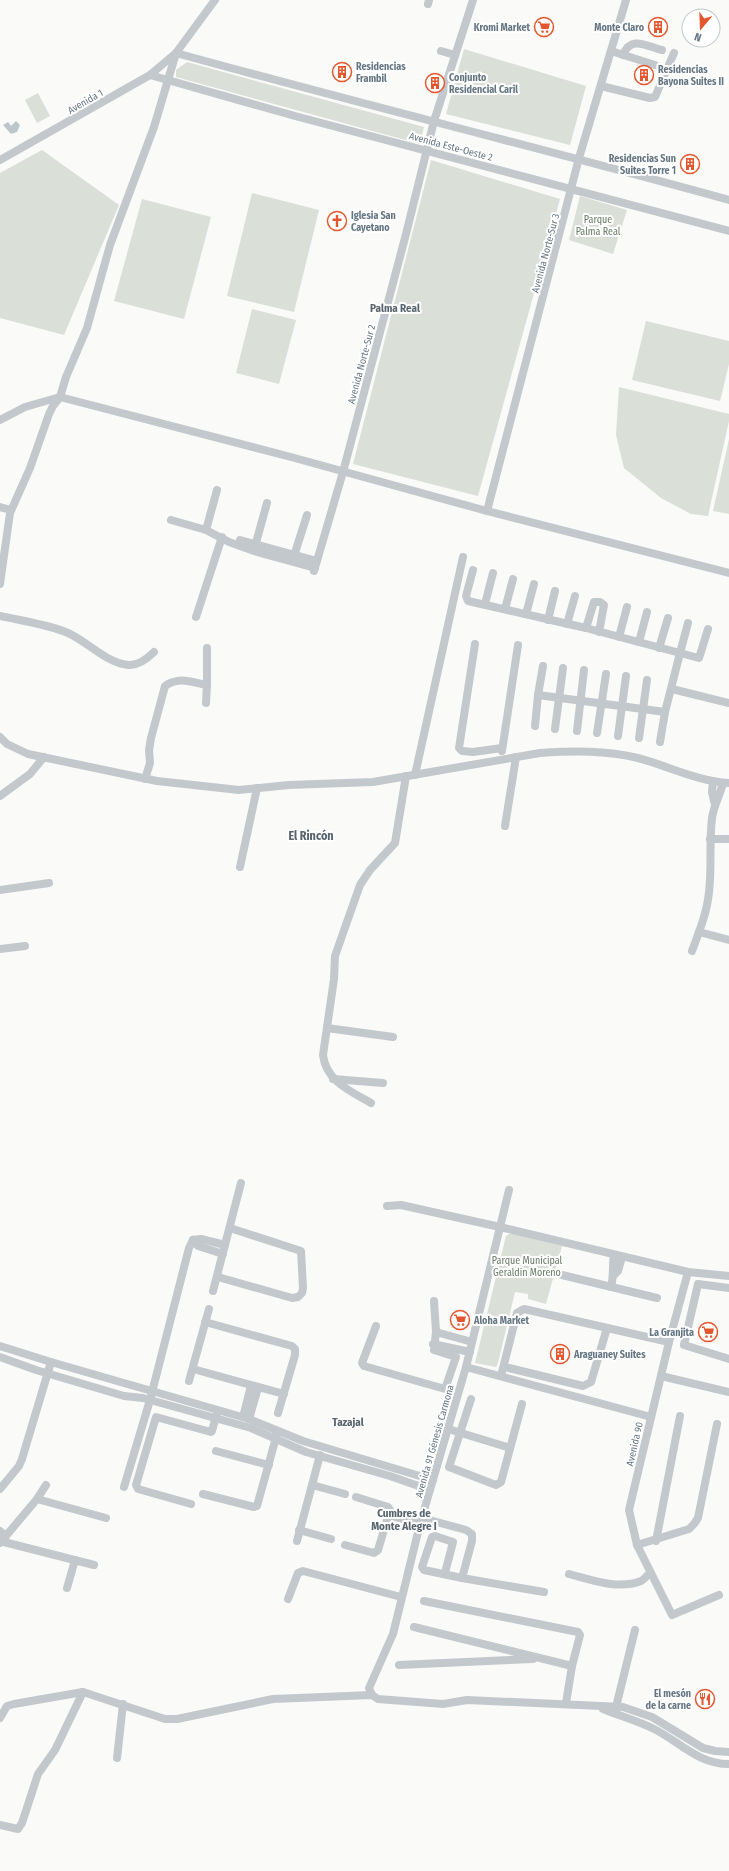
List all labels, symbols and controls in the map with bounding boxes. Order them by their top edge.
north arrow [681,8,721,48]
supermarket icon: Kromi Market [533,16,555,38]
building icon: Monte Claro [647,16,669,38]
place label: Kromi Market [474,22,530,34]
place label: Monte Claro [594,22,645,34]
text: N [693,30,703,44]
building icon: Residencias Frambil [331,61,353,83]
place label: Residencias Frambil [356,61,406,85]
building icon: Residencias Bayona Suites II [633,64,655,86]
place label: Residencias Bayona Suites II [658,64,724,88]
building icon: Conjunto Residencial Caril [424,72,446,94]
place label: Conjunto Residencial Caril [449,72,518,96]
street label: Avenida 1 [66,87,105,117]
street label: Avenida Este-Oeste 2 [408,130,494,164]
place label: Residencias Sun Suites Torre 1 [609,153,676,177]
building icon: Residencias Sun Suites Torre 1 [679,153,701,175]
church icon: Iglesia San Cayetano [326,210,348,232]
place label: Iglesia San Cayetano [351,210,396,234]
street label: Avenida Norte-Sur 3 [530,212,562,294]
park label: Parque Palma Real [576,214,621,238]
district label: Palma Real [370,302,421,315]
street label: Avenida Norte-Sur 2 [346,323,378,405]
district label: El Rincón [288,829,334,843]
park label: Parque Municipal Geraldin Moreno [492,1255,563,1279]
supermarket icon: Aloha Market [449,1309,471,1331]
place label: Aloha Market [473,1315,530,1327]
supermarket icon: La Granjita [697,1321,719,1343]
place label: La Granjita [649,1327,694,1339]
building icon: Araguaney Suites [549,1343,571,1365]
place label: Araguaney Suites [573,1349,646,1361]
street label: Avenida 91 Génesis Carmona [413,1383,457,1499]
district label: Tazajal [332,1416,365,1429]
street label: Avenida 90 [624,1421,646,1468]
district label: Cumbres de Monte Alegre I [371,1507,437,1533]
place label: El mesón de la carne [645,1687,691,1712]
restaurant icon: El mesón de la carne [694,1688,716,1710]

